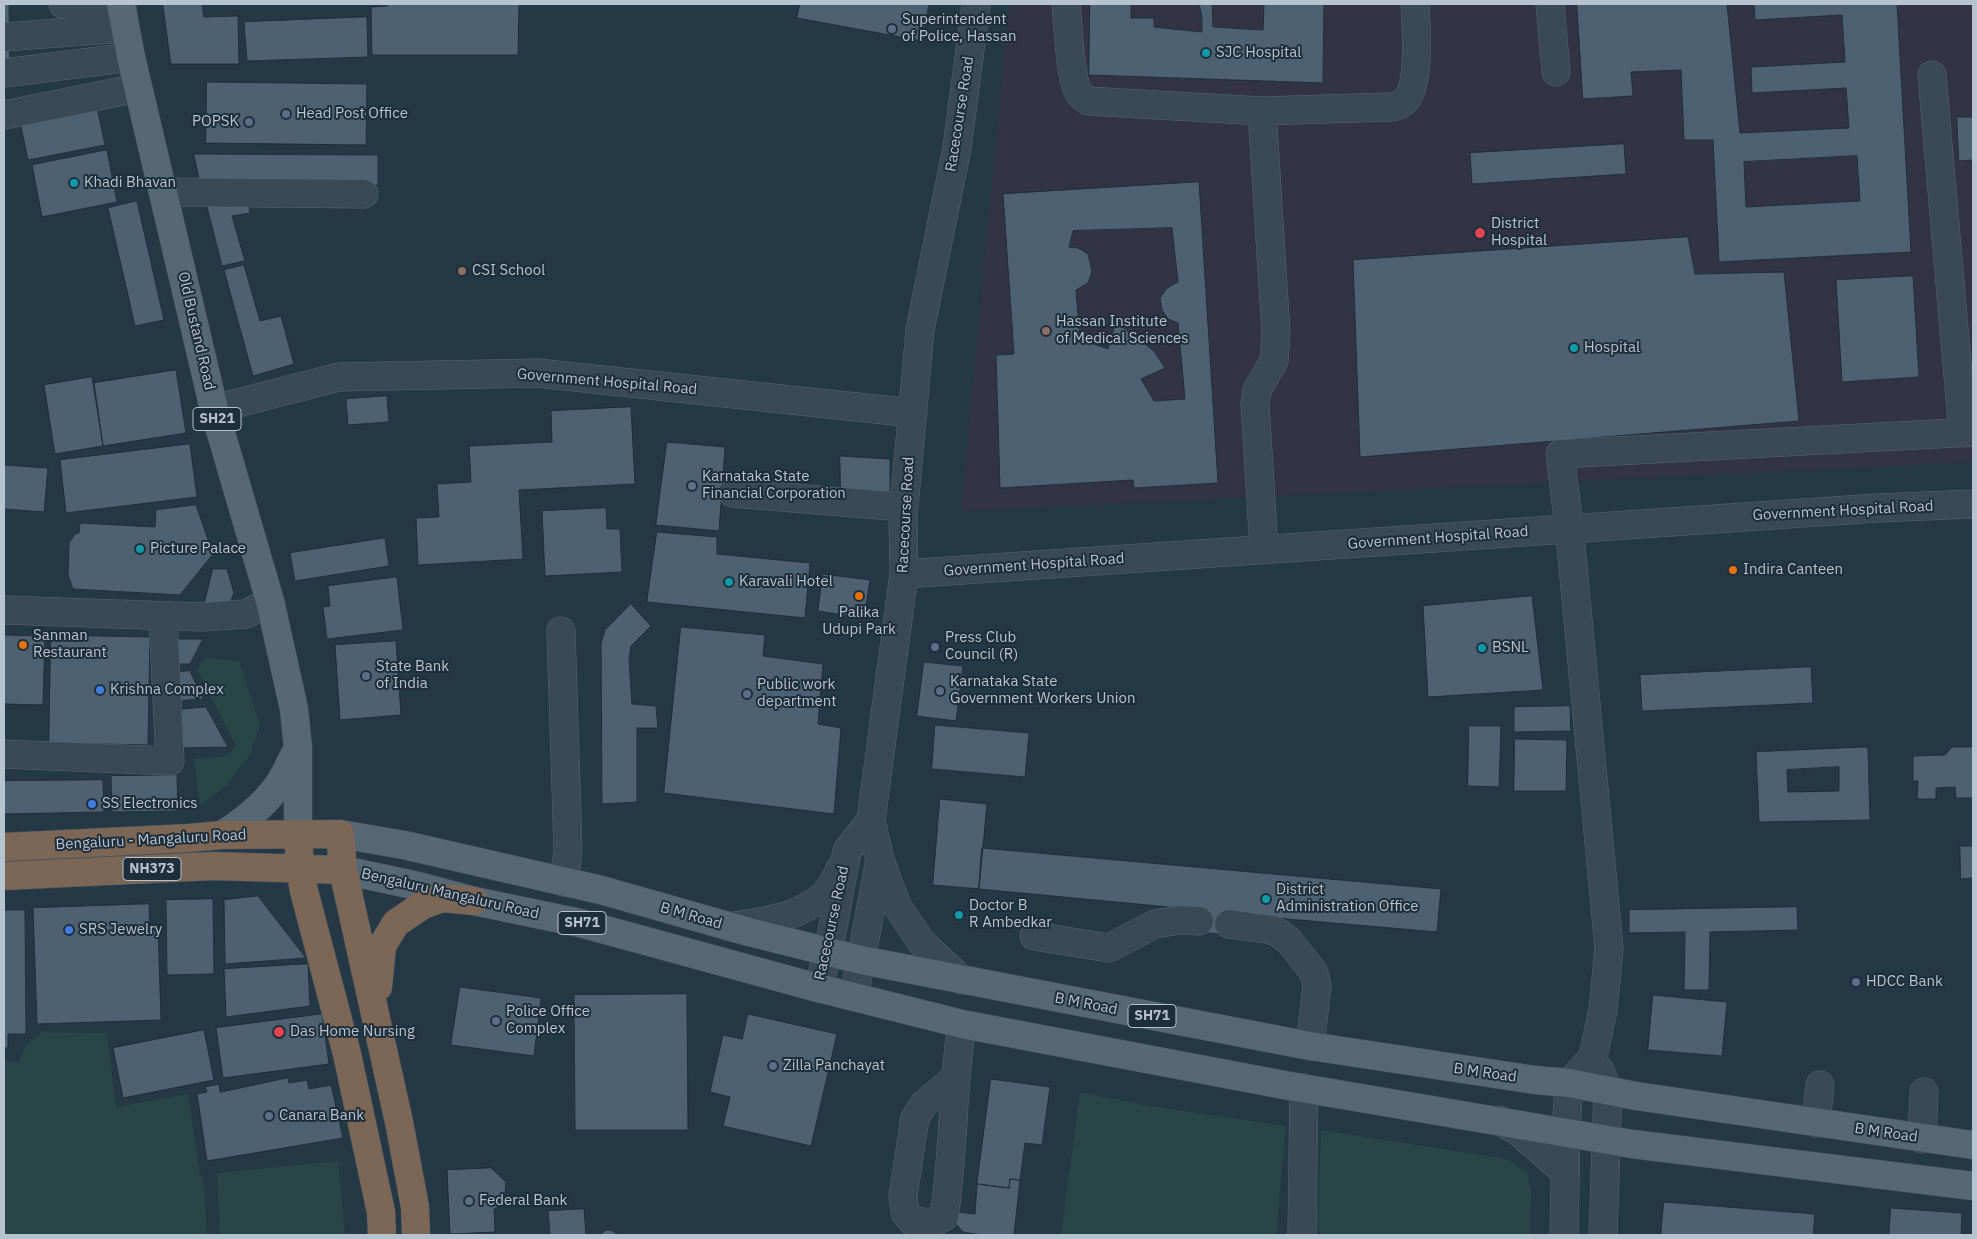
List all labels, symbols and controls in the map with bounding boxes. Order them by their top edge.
place label: Superintendent of Police, Hassan [902,11,1016,46]
marker: Superintendent of Police, Hassan [886,23,898,35]
place label: SJC Hospital [1216,44,1301,62]
marker: SJC Hospital [1200,47,1212,59]
street label: Racecourse Road [942,55,978,173]
place label: Head Post Office [296,105,408,123]
marker: Head Post Office [280,108,292,120]
place label: POPSK [192,113,239,131]
marker: POPSK [243,116,255,128]
place label: Khadi Bhavan [84,174,176,192]
marker: Khadi Bhavan [68,177,80,189]
place label: District Hospital [1491,215,1547,250]
marker: District Hospital [1473,226,1487,240]
place label: CSI School [472,262,545,280]
marker: CSI School [456,265,468,277]
street label: Old Bustand Road [174,270,218,392]
place label: Hassan Institute of Medical Sciences [1056,313,1189,348]
marker: Hassan Institute of Medical Sciences [1040,325,1052,337]
place label: Hospital [1584,339,1640,357]
marker: Hospital [1568,342,1580,354]
street label: Government Hospital Road [516,365,698,399]
road number: SH21 [193,408,241,430]
street label: Racecourse Road [894,456,918,574]
place label: Karnataka State Financial Corporation [702,468,846,503]
marker: Karnataka State Financial Corporation [686,480,698,492]
street label: Government Hospital Road [1752,497,1934,525]
street label: Government Hospital Road [1347,523,1529,553]
place label: Picture Palace [150,540,246,558]
marker: Picture Palace [134,543,146,555]
street label: Government Hospital Road [943,550,1125,580]
place label: Indira Canteen [1743,561,1843,579]
marker: Indira Canteen [1727,564,1739,576]
place label: Karavali Hotel [739,573,833,591]
marker: Karavali Hotel [723,576,735,588]
marker: Palika Udupi Park [853,590,865,602]
place label: Palika Udupi Park [822,604,896,639]
place label: Sanman Restaurant [33,627,107,662]
place label: Press Club Council (R) [945,629,1018,664]
marker: Sanman Restaurant [17,639,29,651]
place label: BSNL [1492,639,1529,657]
marker: Press Club Council (R) [929,641,941,653]
marker: BSNL [1476,642,1488,654]
place label: State Bank of India [376,658,449,693]
marker: State Bank of India [360,670,372,682]
place label: Karnataka State Government Workers Union [950,673,1136,708]
place label: Public work department [757,676,837,711]
place label: Krishna Complex [110,681,224,699]
marker: Krishna Complex [94,684,106,696]
marker: Karnataka State Government Workers Union [934,685,946,697]
marker: Public work department [741,688,753,700]
place label: SS Electronics [102,795,198,813]
marker: SS Electronics [86,798,98,810]
street label: Bengaluru - Mangaluru Road [55,826,247,854]
road number: NH373 [123,858,181,881]
street label: Racecourse Road [811,864,853,982]
street label: Bengaluru Mangaluru Road [359,865,541,923]
place label: District Administration Office [1276,881,1418,916]
marker: District Administration Office [1260,893,1272,905]
place label: Doctor B R Ambedkar [969,897,1052,932]
street label: B M Road [658,899,724,933]
marker: Doctor B R Ambedkar [953,909,965,921]
road number: SH71 [558,911,606,934]
place label: SRS Jewelry [79,921,162,939]
marker: SRS Jewelry [63,924,75,936]
place label: HDCC Bank [1866,973,1943,991]
marker: HDCC Bank [1850,976,1862,988]
street label: B M Road [1053,989,1119,1019]
place label: Police Office Complex [506,1003,590,1038]
road number: SH71 [1128,1004,1176,1028]
marker: Police Office Complex [490,1015,502,1027]
place label: Das Home Nursing [290,1023,415,1041]
marker: Das Home Nursing [272,1025,286,1039]
place label: Zilla Panchayat [783,1057,885,1075]
marker: Zilla Panchayat [767,1060,779,1072]
street label: B M Road [1452,1060,1518,1086]
place label: Canara Bank [279,1107,364,1125]
marker: Canara Bank [263,1110,275,1122]
street label: B M Road [1853,1120,1919,1146]
place label: Federal Bank [479,1192,567,1210]
marker: Federal Bank [463,1195,475,1207]

